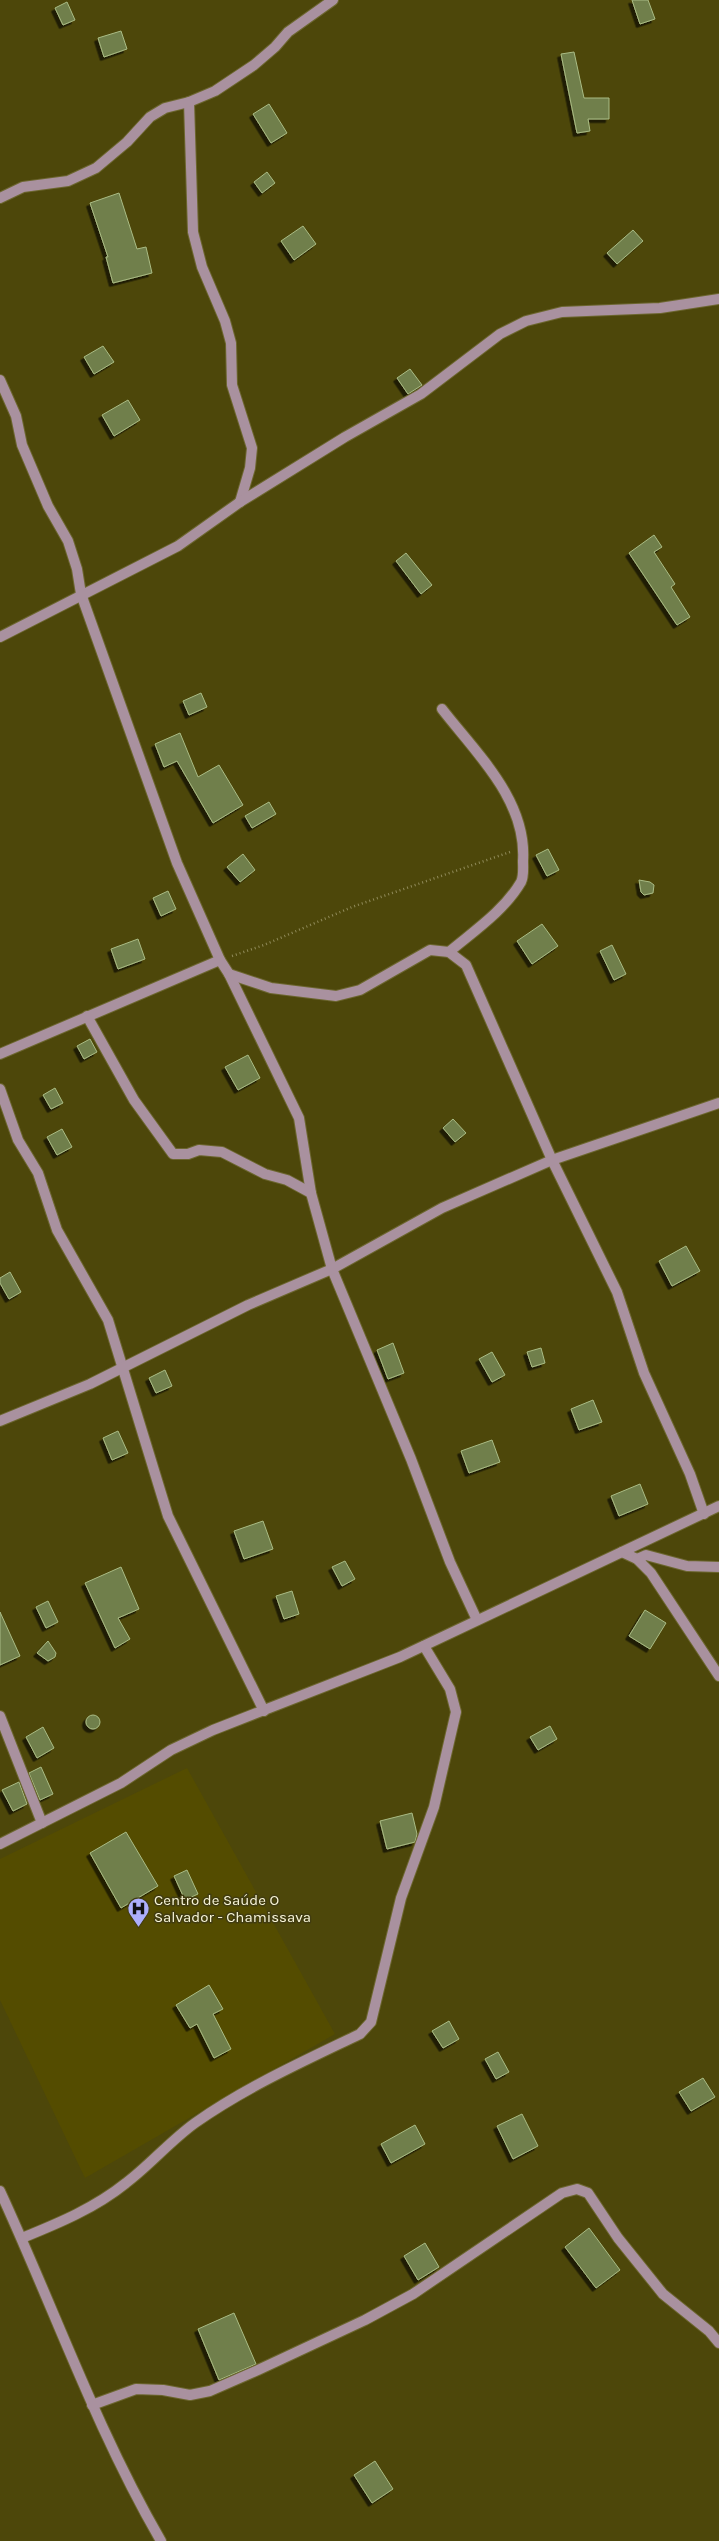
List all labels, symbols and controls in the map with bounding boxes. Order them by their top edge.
place label: Centro de Saúde O Salvador - Chamissava [154,1891,311,1926]
hospital icon: Centro de Saúde O Salvador - Chamissava [125,1896,151,1929]

